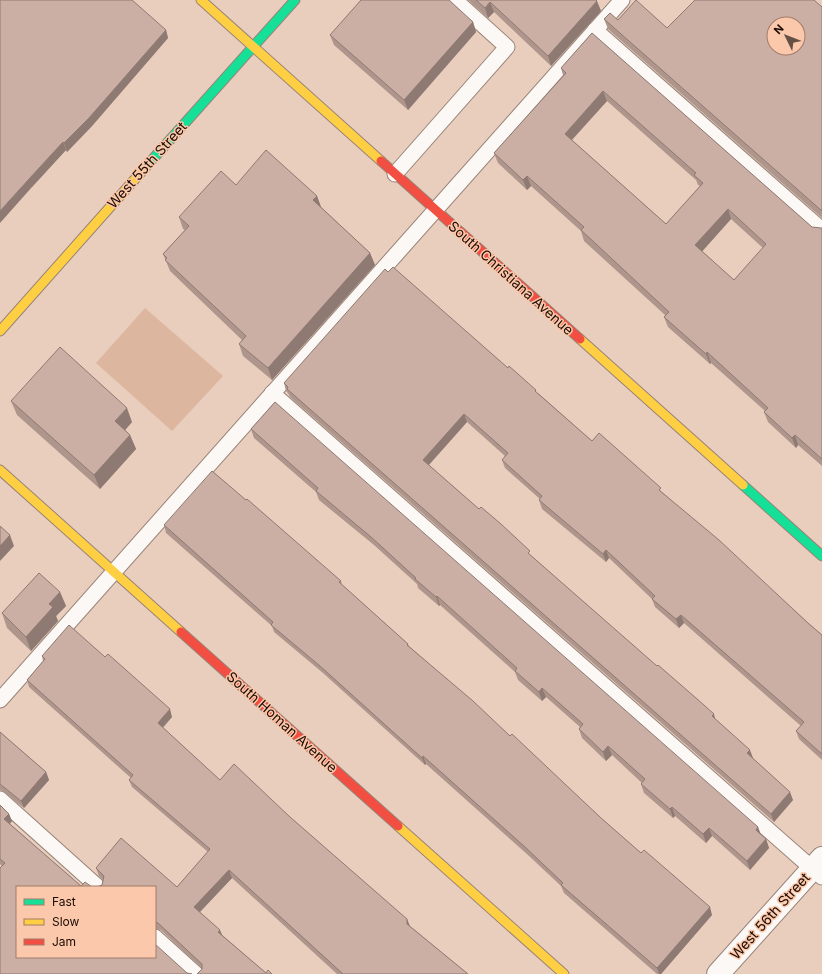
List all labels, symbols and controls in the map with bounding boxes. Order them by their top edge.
north arrow [766,16,806,56]
text: N [771,21,787,37]
street label: West 55th Street [103,118,190,211]
street label: South Christiana Avenue [445,217,577,338]
street label: South Homan Avenue [224,668,341,776]
street label: West 56th Street [726,869,813,962]
legend [16,886,156,958]
text: Fast [52,894,76,909]
text: Slow [52,914,80,929]
text: Jam [52,934,76,949]

